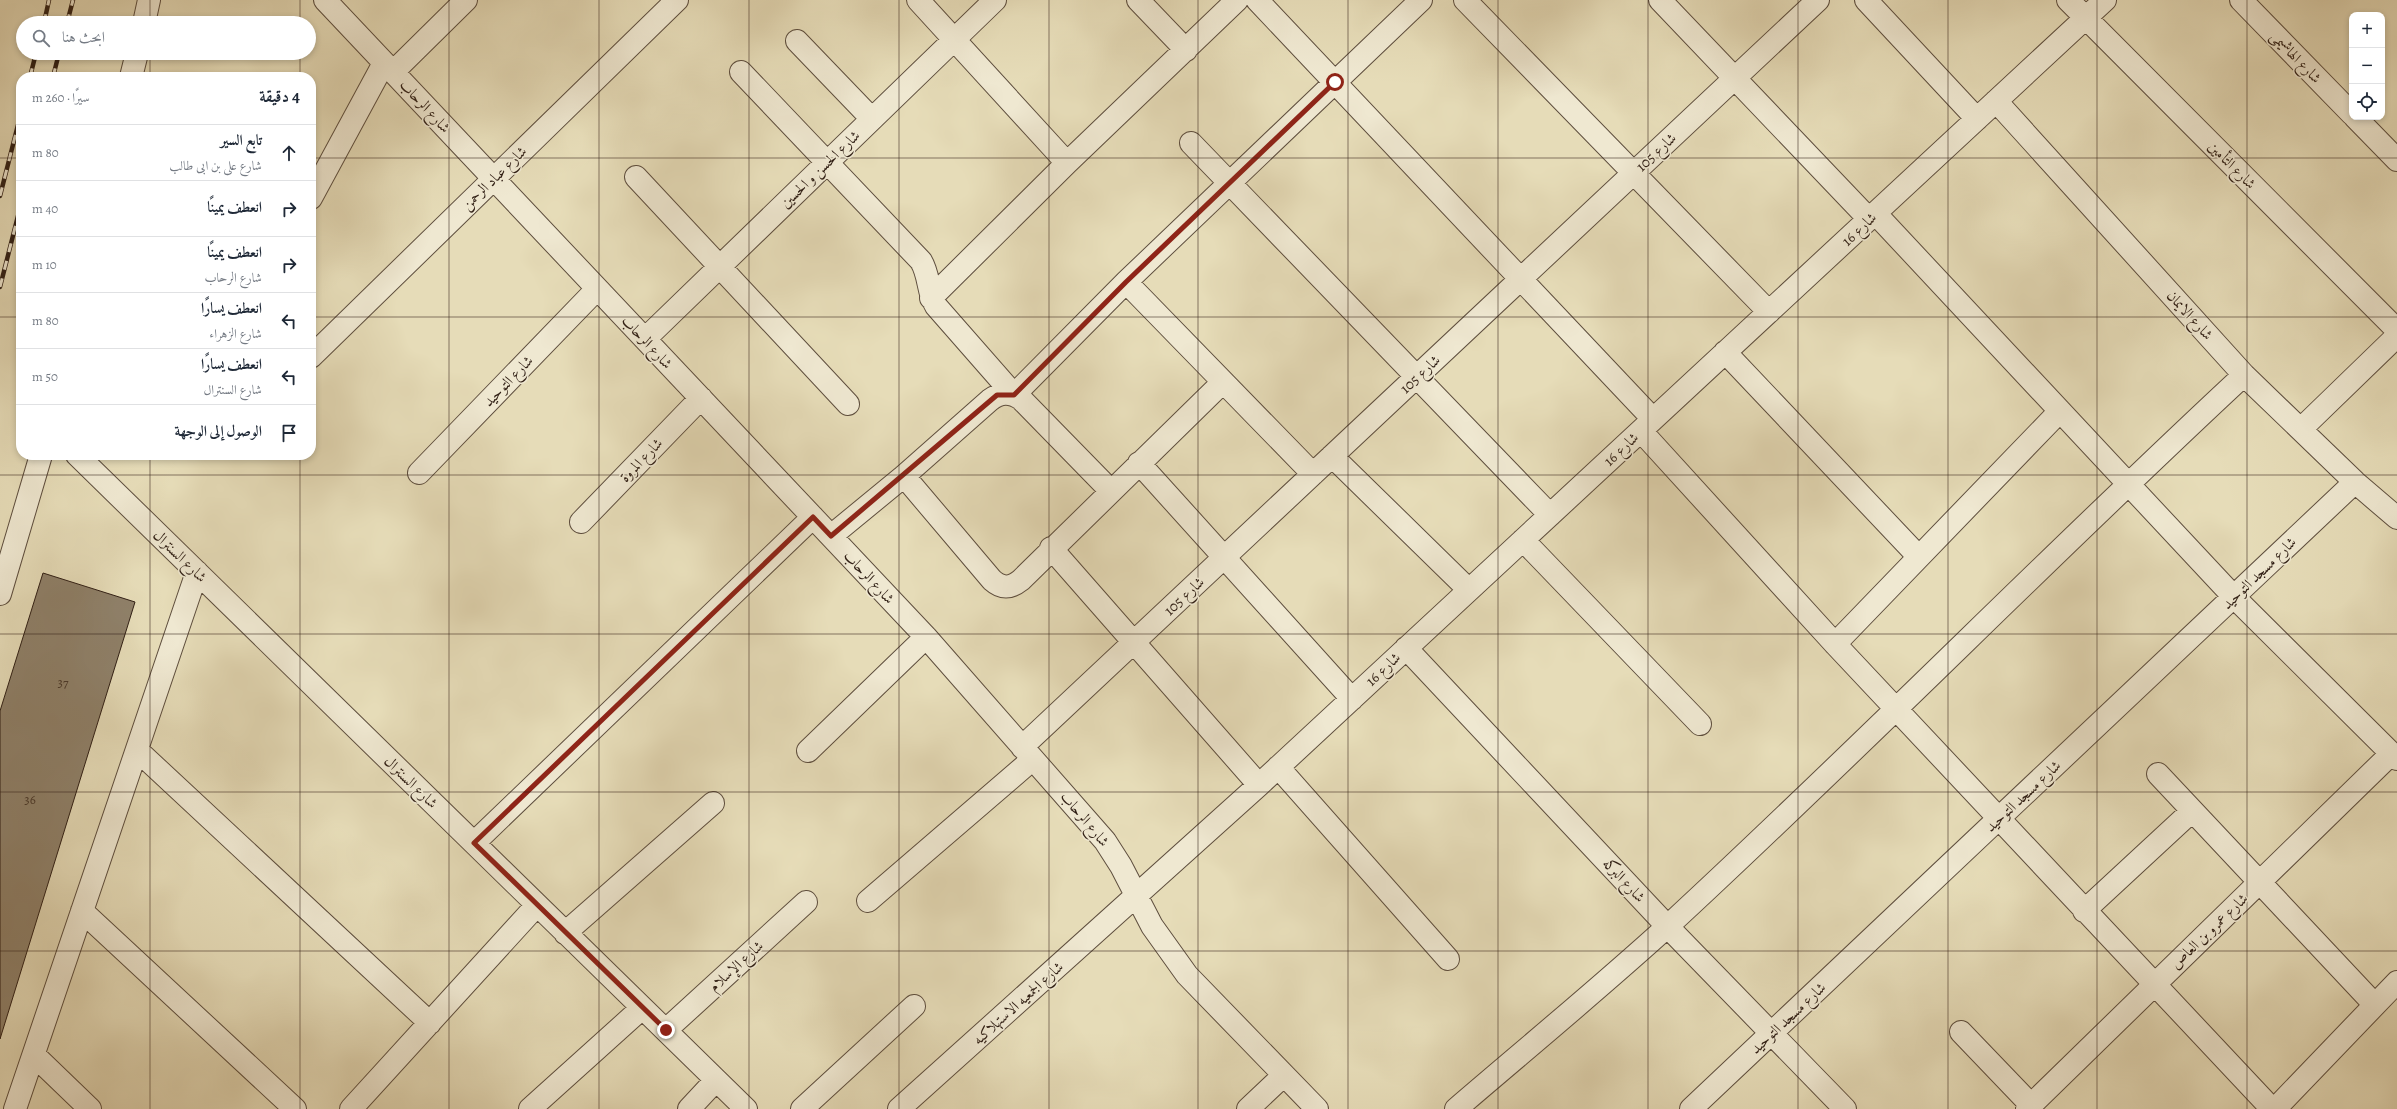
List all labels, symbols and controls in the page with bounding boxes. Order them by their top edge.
map controls [2349,12,2385,120]
button: + [2349,12,2385,48]
search box [16,16,316,60]
street label: شارع الهاشيمى [2264,26,2326,90]
icon: search [30,27,52,49]
text: ابحث هنا [62,27,105,47]
button: − [2349,48,2385,84]
route start [1326,73,1344,91]
street label: شارع الرحاب [393,75,455,139]
button: locate [2349,84,2385,120]
text: 4 دقيقة [259,85,300,108]
text: سيرًا · 260 m [32,89,90,106]
street label: شارع الحسن و الحسين [776,126,866,214]
street label: شارع 105 [1631,128,1683,178]
text: تابع السير [220,130,262,150]
street label: شارع التأمين [2202,136,2261,195]
icon: ahead [278,142,300,164]
street label: شارع عباد الرحمن [457,142,533,217]
text: 80 m [32,144,59,161]
text: شارع على بن ابى طالب [169,157,262,174]
text: انعطف يمينًا [207,197,262,217]
icon: right [278,198,300,220]
text: 40 m [32,200,58,217]
street label: شارع 16 [1837,208,1883,253]
text: انعطف يمينًا [207,242,262,262]
icon: right [278,254,300,276]
text: 10 m [32,256,57,273]
text: شارع الرحاب [205,269,262,286]
street label: شارع الايمان [2160,286,2218,346]
text: انعطف يسارًا [201,298,262,318]
icon: left [278,310,300,332]
street label: شارع الرحاب [615,311,677,375]
text: 80 m [32,312,59,329]
text: شارع الزهراء [209,325,262,342]
street label: شارع 105 [1395,350,1447,400]
street label: شارع التوحيد [478,351,540,413]
text: انعطف يسارًا [201,354,262,374]
icon: left [278,366,300,388]
text: 50 m [32,368,58,385]
text: شارع السنترال [203,381,262,398]
text: الوصول إلى الوجهة [175,421,262,441]
icon: arrive [278,422,300,444]
street label: شارع 16 [1599,428,1645,473]
street label: شارع المروة [615,434,669,489]
street label: شارع السنترال [147,525,211,589]
street label: شارع مسجد التوحيد [2217,532,2303,616]
street label: شارع الرحاب [837,546,899,610]
street label: شارع 105 [1159,572,1211,622]
street label: شارع 16 [1361,648,1407,693]
house number: 37 [58,674,69,691]
street label: شارع السنترال [378,751,442,815]
street label: شارع مسجد التوحيد [1981,756,2067,838]
street label: شارع الرحاب [1054,787,1114,853]
house number: 36 [24,791,36,808]
street label: شارع البركه [1596,853,1650,909]
street label: شارع عمرو بن العاص [2166,889,2254,975]
street label: شارع الإسلام [704,936,770,998]
street label: شارع الجمعيه الاستهلاكيه [968,957,1070,1051]
street label: شارع مسجد التوحيد [1746,978,1832,1060]
route end [657,1021,675,1039]

